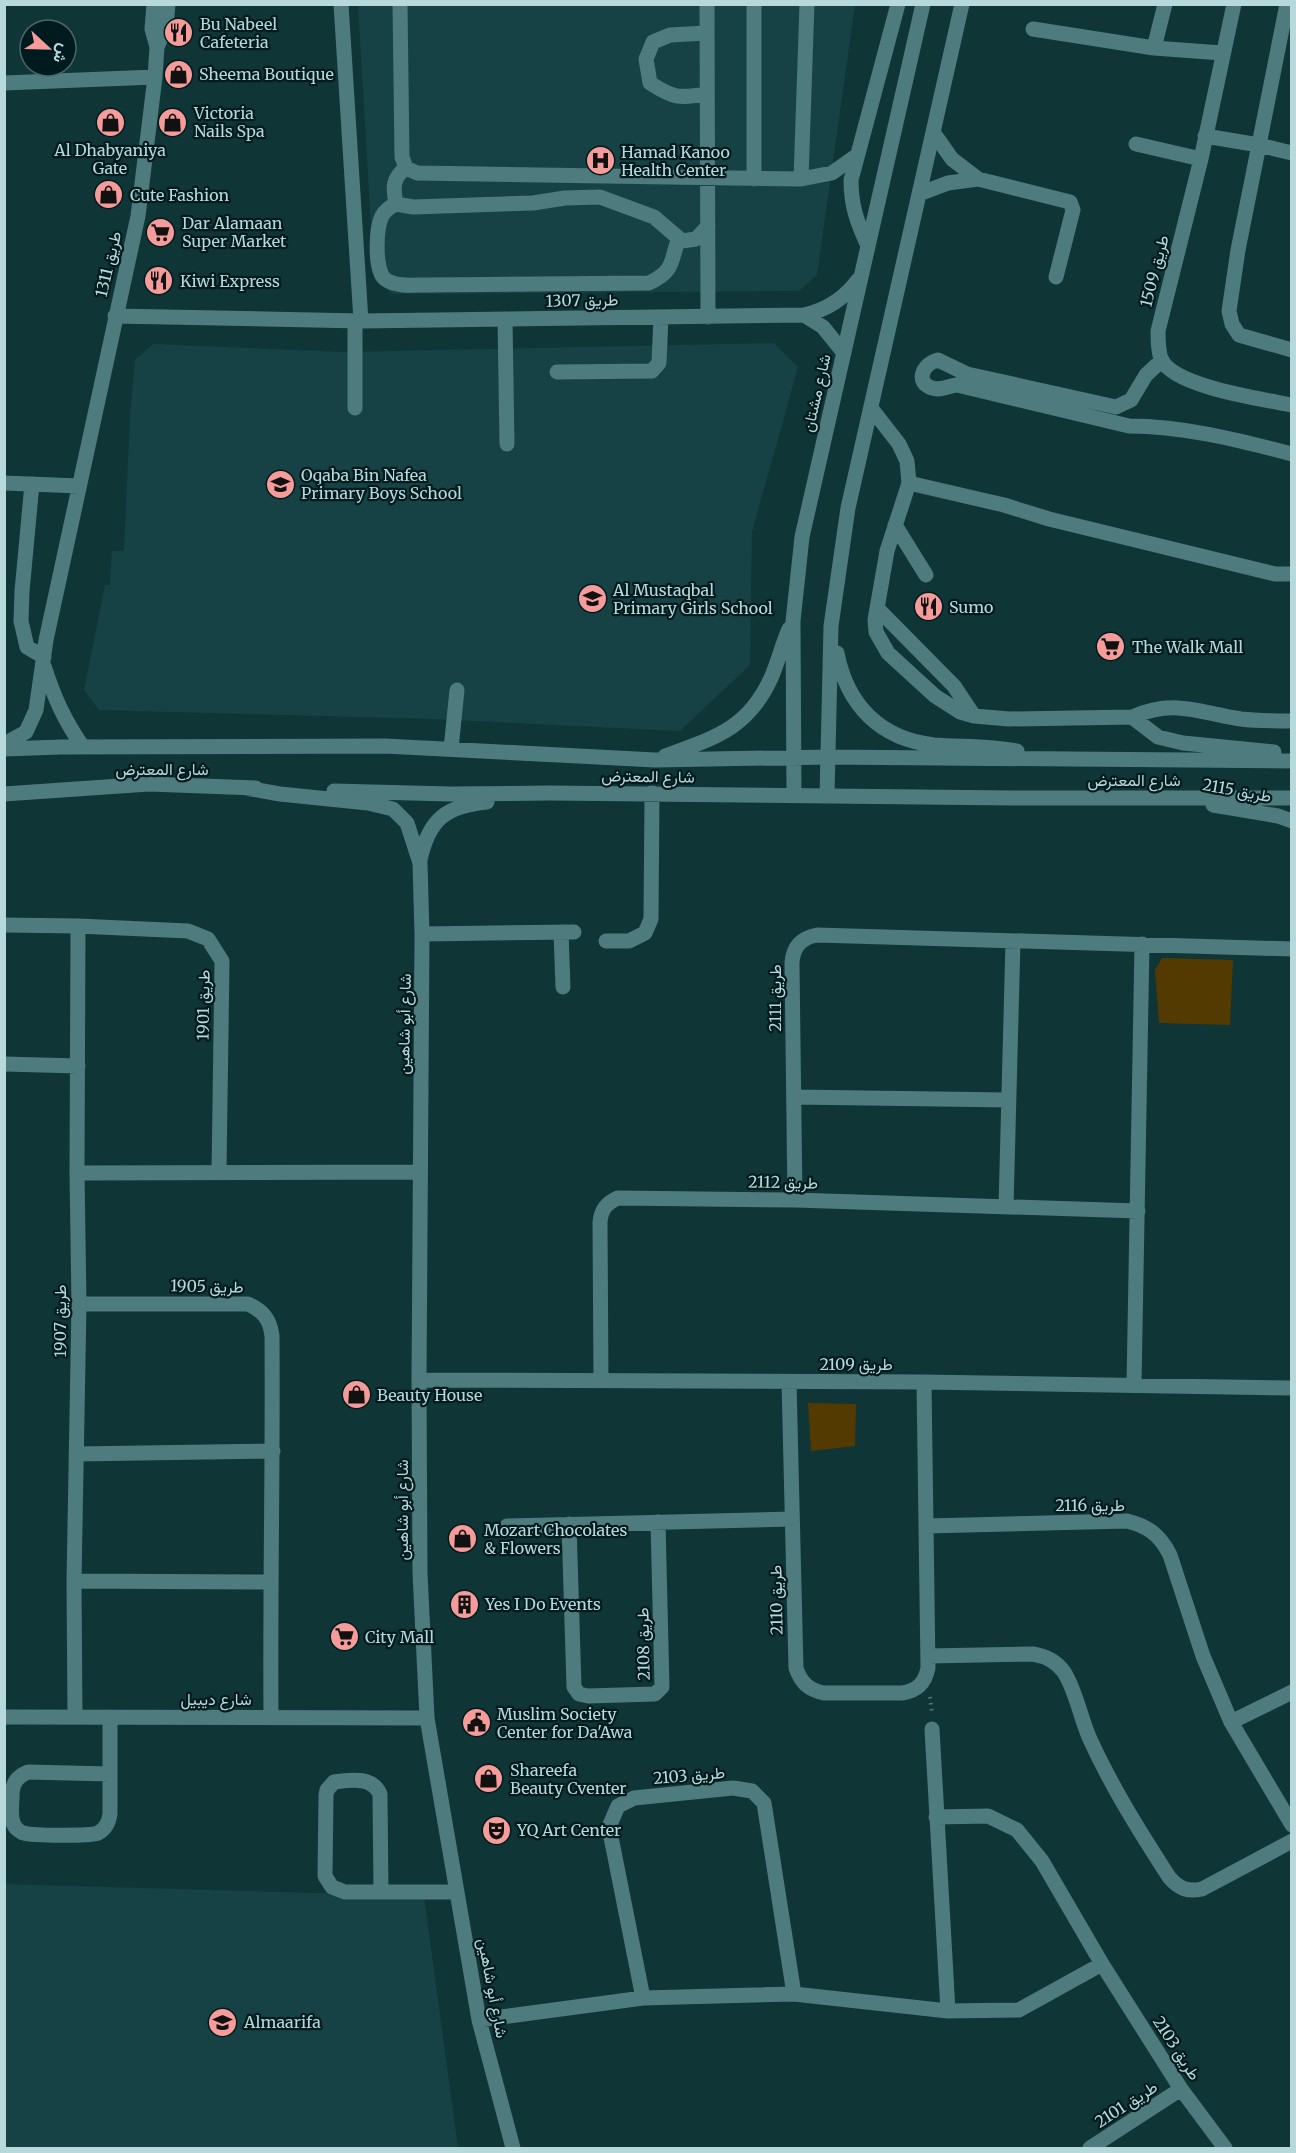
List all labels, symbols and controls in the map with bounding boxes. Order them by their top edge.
place label: Bu Nabeel Cafeteria [200,14,277,52]
restaurant icon: Bu Nabeel Cafeteria [163,17,195,49]
north arrow [18,18,78,78]
text: ش [49,41,75,66]
shop icon: Sheema Boutique [162,58,194,90]
place label: Sheema Boutique [199,64,334,84]
place label: Victoria Nails Spa [193,103,265,141]
shop icon: Al Dhabyaniya Gate [94,106,126,138]
shop icon: Victoria Nails Spa [157,106,189,138]
place label: Al Dhabyaniya Gate [53,140,166,178]
place label: Hamad Kanoo Health Center [621,142,730,180]
hospital icon: Hamad Kanoo Health Center [584,145,616,177]
shop icon: Cute Fashion [93,179,125,211]
place label: Cute Fashion [130,185,230,205]
place label: Dar Alamaan Super Market [182,213,287,251]
supermarket icon: Dar Alamaan Super Market [145,216,177,248]
street label: طريق 1311 [91,229,126,299]
street label: طريق 1509 [1135,233,1174,309]
restaurant icon: Kiwi Express [143,265,175,297]
place label: Kiwi Express [180,271,280,291]
street label: طريق 1307 [546,289,618,312]
street label: شارع مشتان [797,352,837,434]
place label: Oqaba Bin Nafea Primary Boys School [301,465,462,503]
school or university icon: Oqaba Bin Nafea Primary Boys School [264,468,296,500]
place label: Al Mustaqbal Primary Girls School [612,580,773,618]
school or university icon: Al Mustaqbal Primary Girls School [576,583,608,615]
restaurant icon: Sumo [912,591,944,623]
place label: Sumo [949,597,993,617]
supermarket icon: The Walk Mall [1095,631,1127,663]
place label: The Walk Mall [1132,637,1243,657]
street label: شارع المعترض [115,759,209,781]
street label: شارع المعترض [601,765,695,789]
street label: شارع المعترض [1087,770,1181,792]
street label: طريق 2115 [1201,774,1273,807]
street label: طريق 2111 [765,964,786,1032]
street label: طريق 1901 [192,969,215,1041]
street label: شارع أبو شاهين [393,973,417,1075]
street label: طريق 2112 [748,1171,818,1194]
street label: طريق 1905 [170,1275,244,1298]
street label: طريق 1907 [50,1285,71,1357]
street label: طريق 2109 [819,1354,893,1375]
shop icon: Beauty House [340,1379,372,1411]
place label: Beauty House [377,1385,482,1405]
street label: شارع أبو شاهين [392,1459,414,1561]
street label: طريق 2116 [1055,1495,1125,1516]
place label: Mozart Chocolates & Flowers [484,1520,627,1558]
shop icon: Mozart Chocolates & Flowers [447,1523,479,1555]
street label: طريق 2110 [765,1565,788,1635]
building icon: Yes I Do Events [448,1588,480,1620]
place label: Yes I Do Events [484,1594,601,1614]
street label: طريق 2108 [632,1607,655,1681]
supermarket icon: City Mall [328,1621,360,1653]
place label: City Mall [365,1627,434,1647]
street label: شارع ديبيل [180,1689,252,1711]
place label: Muslim Society Center for Da'Awa [497,1704,633,1742]
public building icon: Muslim Society Center for Da'Awa [460,1707,492,1739]
place label: Shareefa Beauty Cventer [510,1760,627,1798]
street label: طريق 2103 [652,1762,726,1789]
shop icon: Shareefa Beauty Cventer [473,1763,505,1795]
theatre icon: YQ Art Center [480,1814,512,1846]
place label: YQ Art Center [516,1820,621,1840]
street label: شارع أبو شاهين [472,1936,512,2040]
school or university icon: Almaarifa [207,2006,239,2038]
place label: Almaarifa [243,2012,321,2032]
street label: طريق 2103 [1148,2012,1205,2084]
street label: طريق 2101 [1091,2077,1161,2132]

